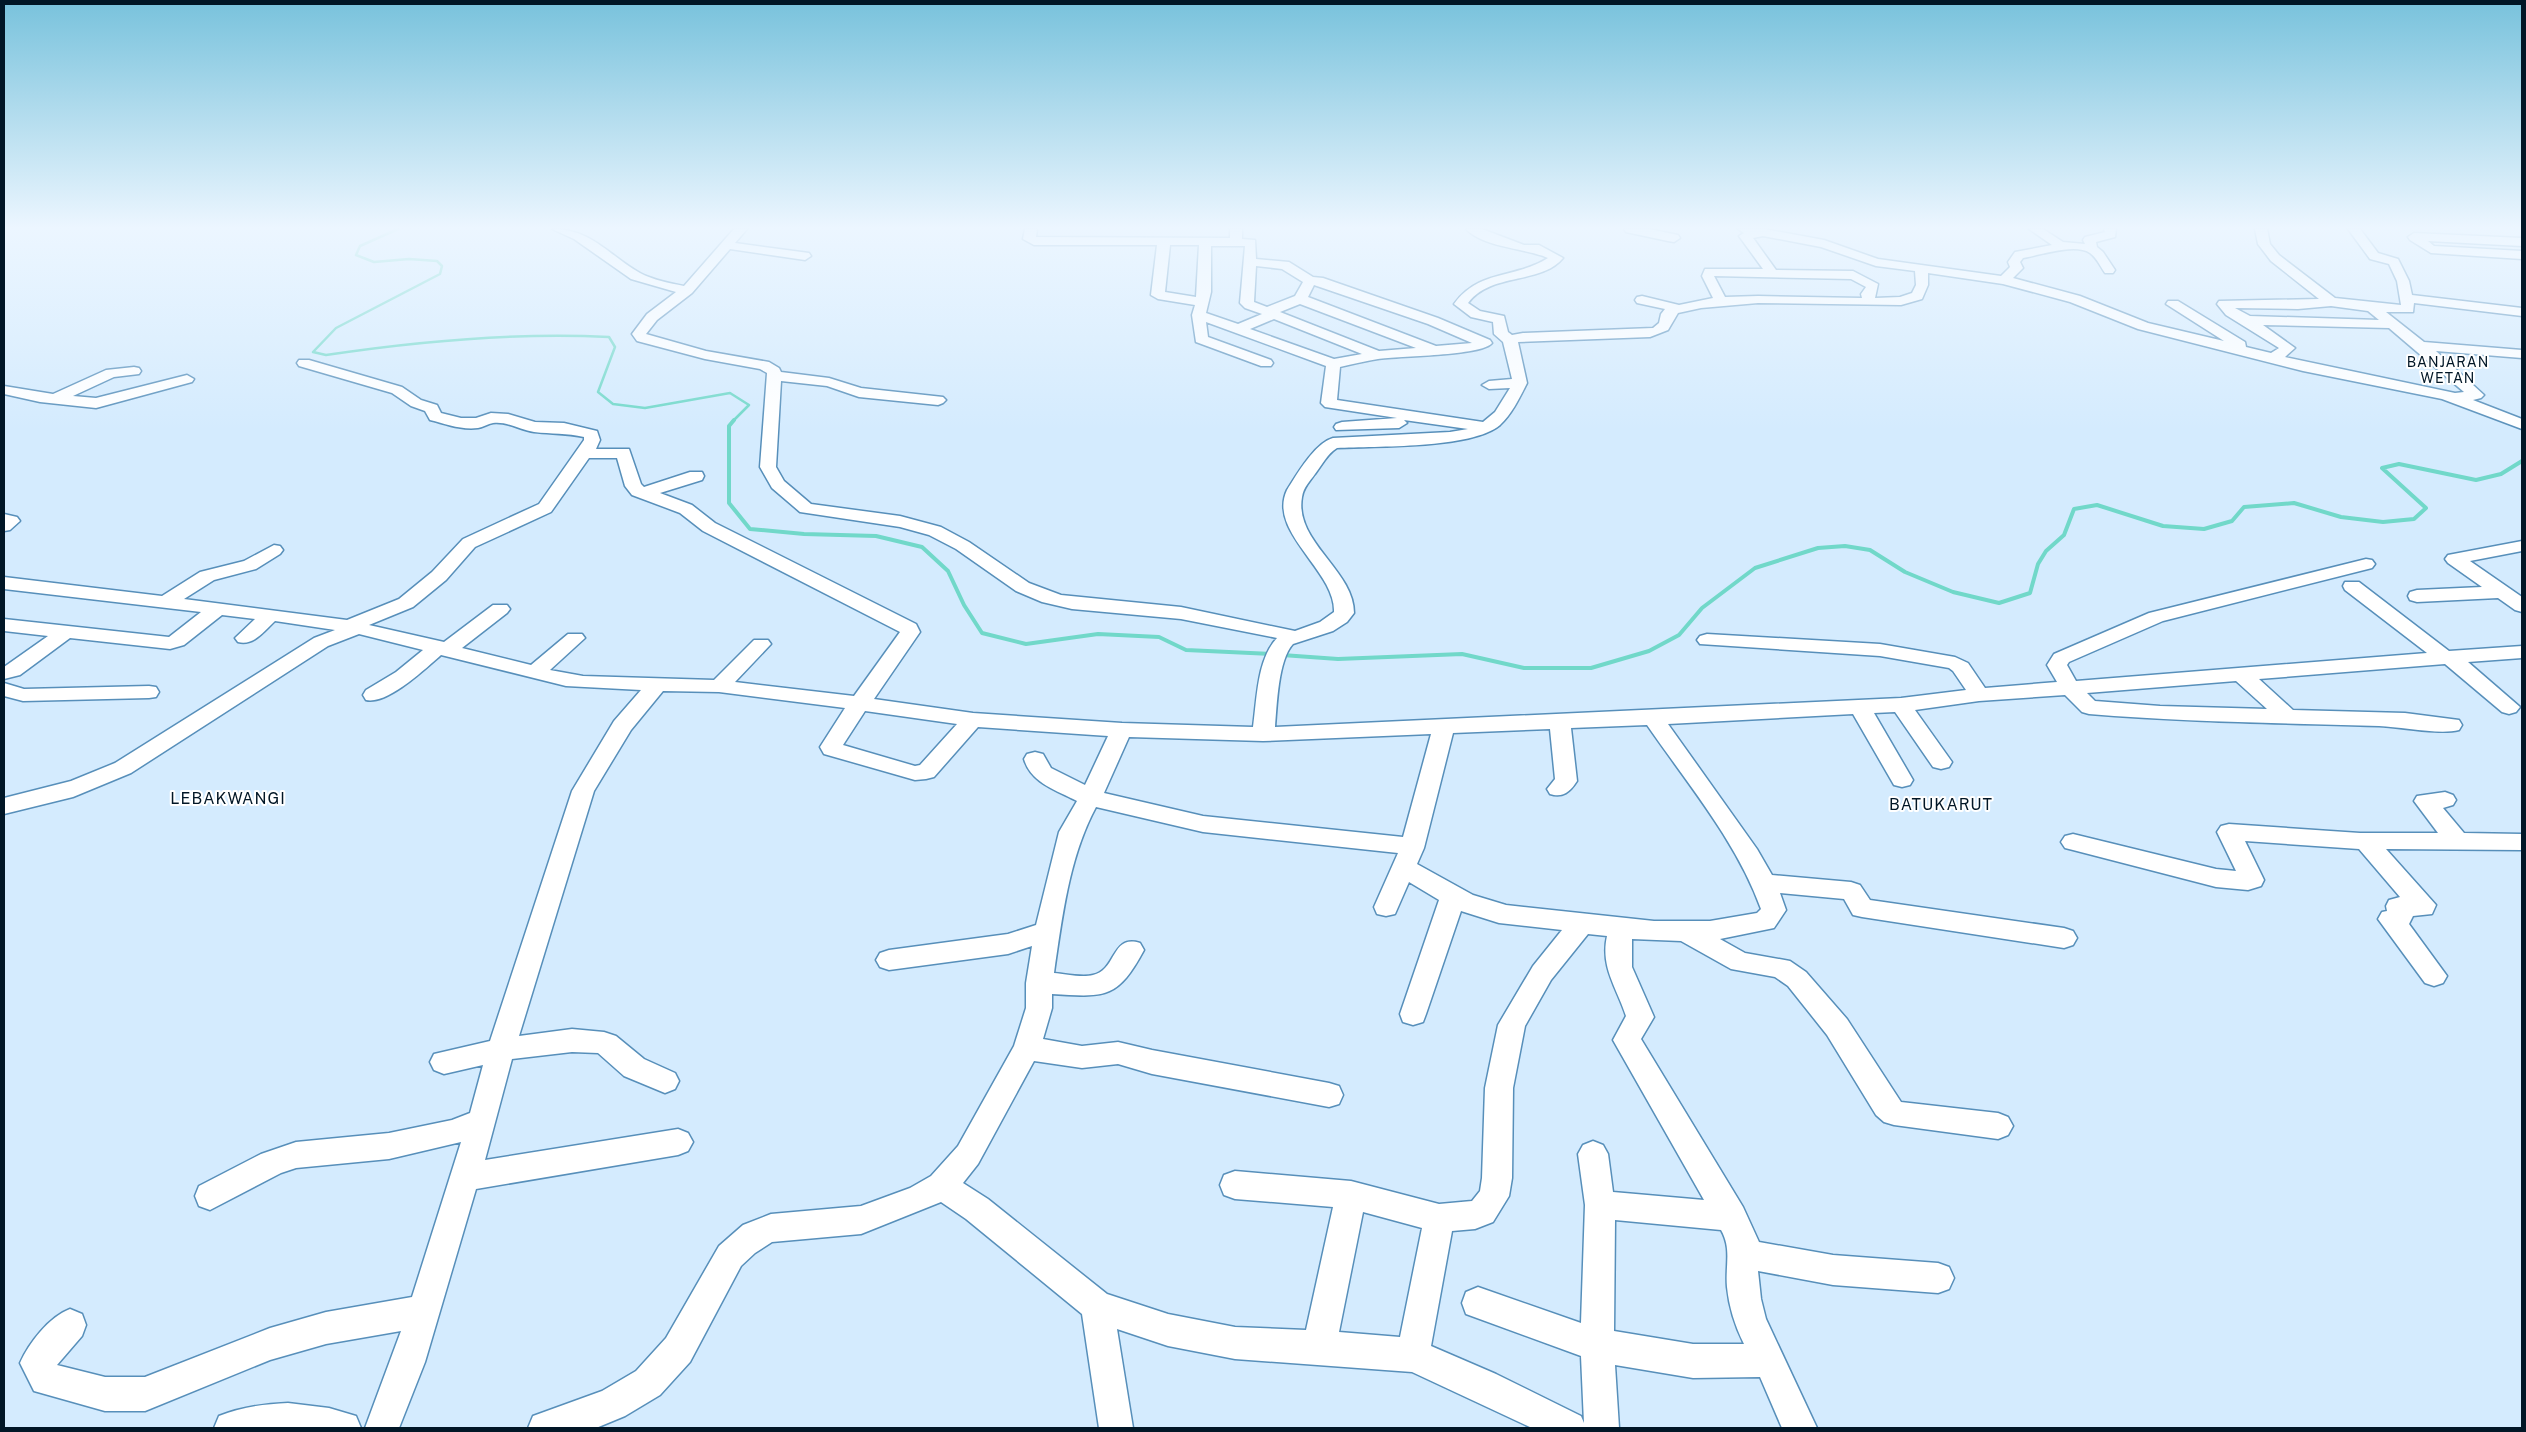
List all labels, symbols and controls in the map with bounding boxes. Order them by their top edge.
district label: BANJARAN WETAN [2407,354,2489,386]
district label: LEBAKWANGI [170,789,286,808]
district label: BATUKARUT [1889,795,1993,814]

